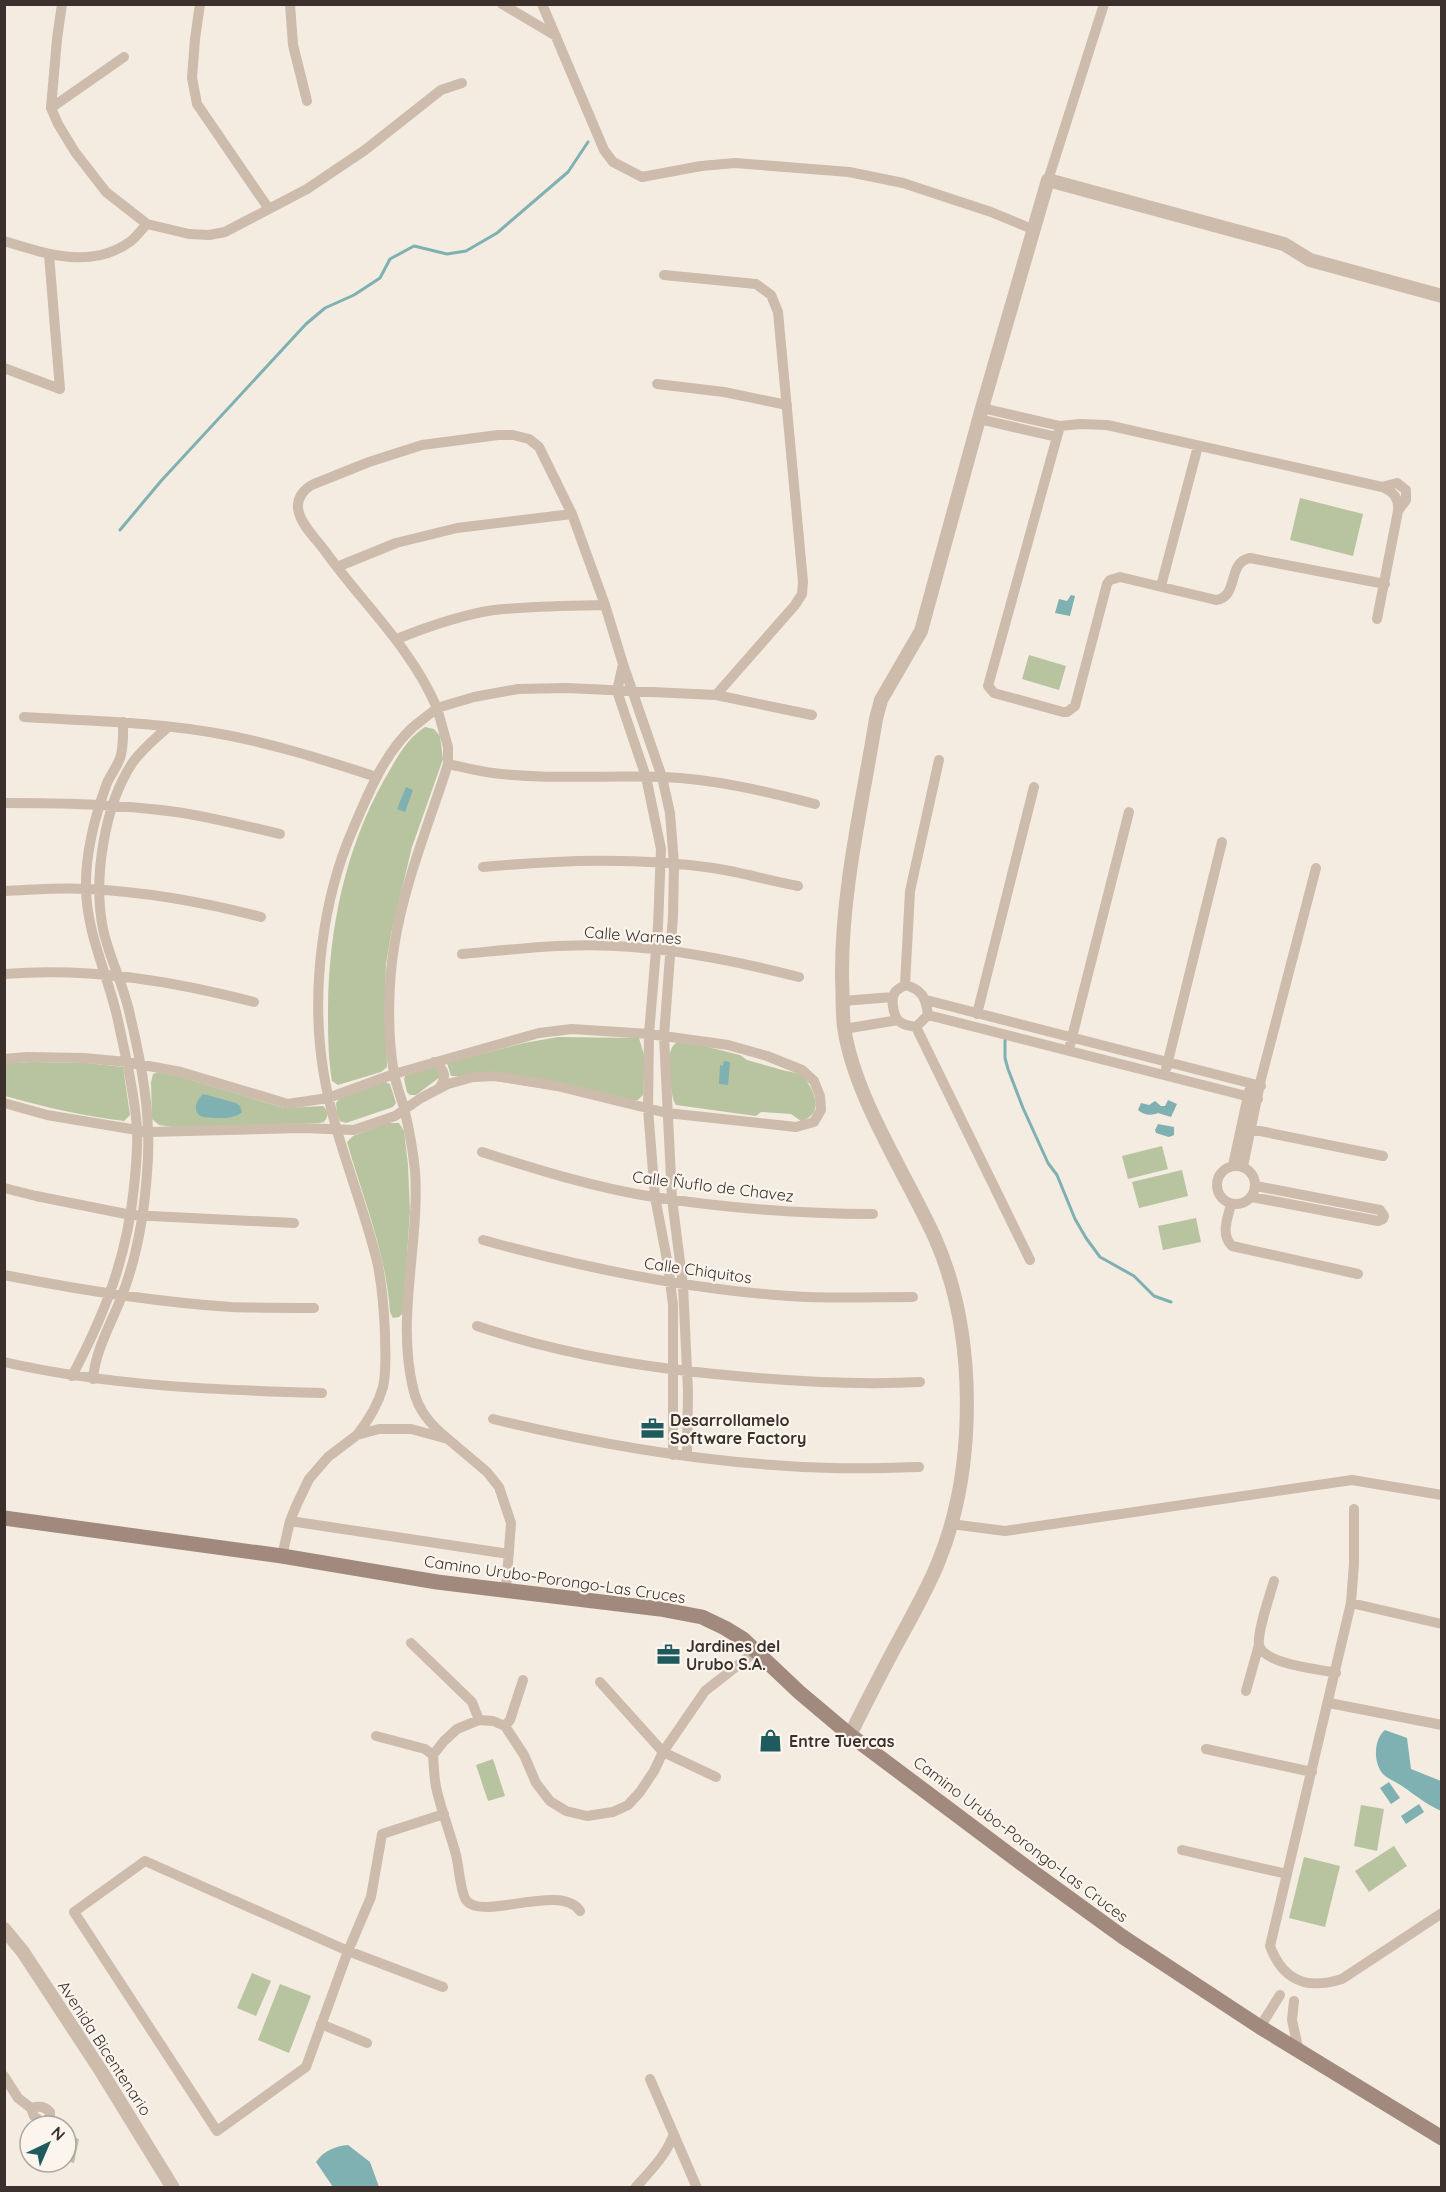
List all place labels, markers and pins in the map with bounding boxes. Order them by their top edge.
place label: Desarrollamelo Software Factory [670,1410,807,1448]
office icon: Desarrollamelo Software Factory [639,1416,665,1442]
place label: Jardines del Urubo S.A. [686,1636,780,1674]
office icon: Jardines del Urubo S.A. [655,1642,681,1668]
shop icon: Entre Tuercas [758,1728,784,1754]
place label: Entre Tuercas [789,1731,895,1751]

